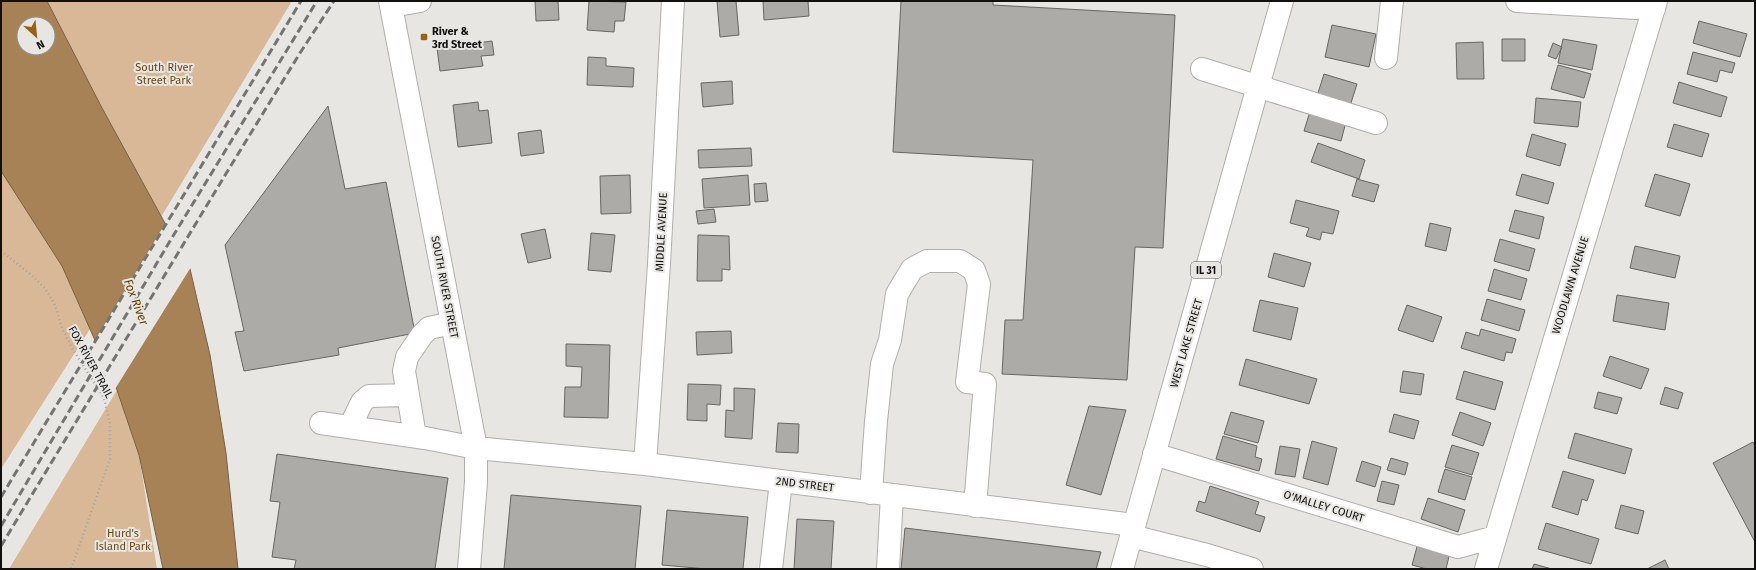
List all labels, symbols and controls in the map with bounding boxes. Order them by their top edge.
north arrow [16,16,56,56]
place label: River & 3rd Street [431,25,483,51]
marker: River & 3rd Street [419,32,429,42]
text: N [34,37,47,52]
park label: South River Street Park [135,61,194,87]
street label: MIDDLE AVENUE [653,192,670,272]
street label: SOUTH RIVER STREET [428,235,461,340]
street label: WOODLAWN AVENUE [1549,235,1592,336]
road number: IL 31 [1191,262,1221,278]
water label: Fox River [121,277,151,327]
street label: WEST LAKE STREET [1168,297,1205,389]
street label: FOX RIVER TRAIL [65,324,116,401]
street label: 2ND STREET [775,474,835,495]
street label: O'MALLEY COURT [1282,488,1366,525]
park label: Hurd's Island Park [95,527,151,553]

